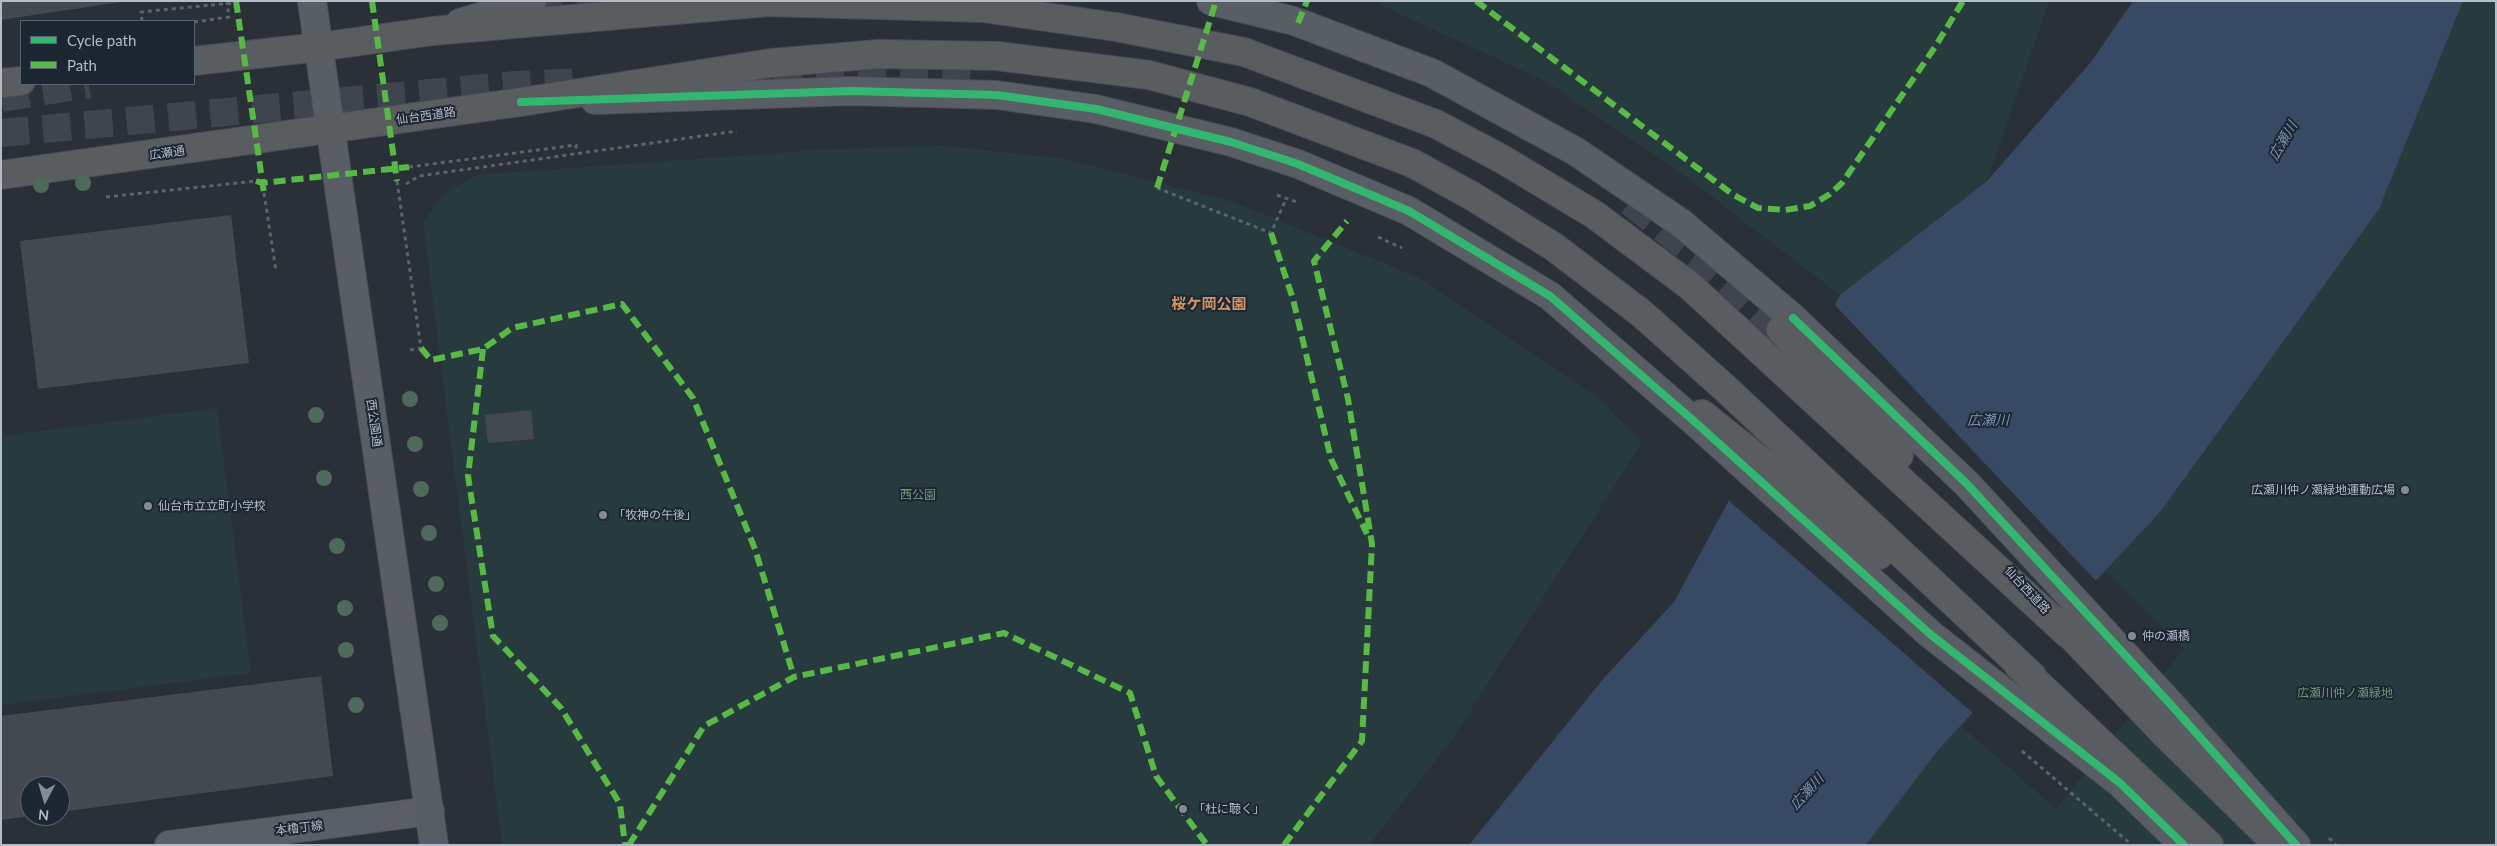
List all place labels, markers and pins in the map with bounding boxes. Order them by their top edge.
place label: 広瀬川仲ノ瀬緑地運動広場 [2251,483,2395,497]
marker: 広瀬川仲ノ瀬緑地運動広場 [2399,484,2411,496]
place label: 仙台市立立町小学校 [158,499,266,513]
marker: 仙台市立立町小学校 [142,500,154,512]
place label: 「牧神の午後」 [613,508,697,522]
marker: 「牧神の午後」 [597,509,609,521]
place label: 仲の瀬橋 [2142,629,2190,643]
marker: 仲の瀬橋 [2126,630,2138,642]
place label: 「杜に聴く」 [1193,802,1265,816]
marker: 「杜に聴く」 [1177,803,1189,815]

